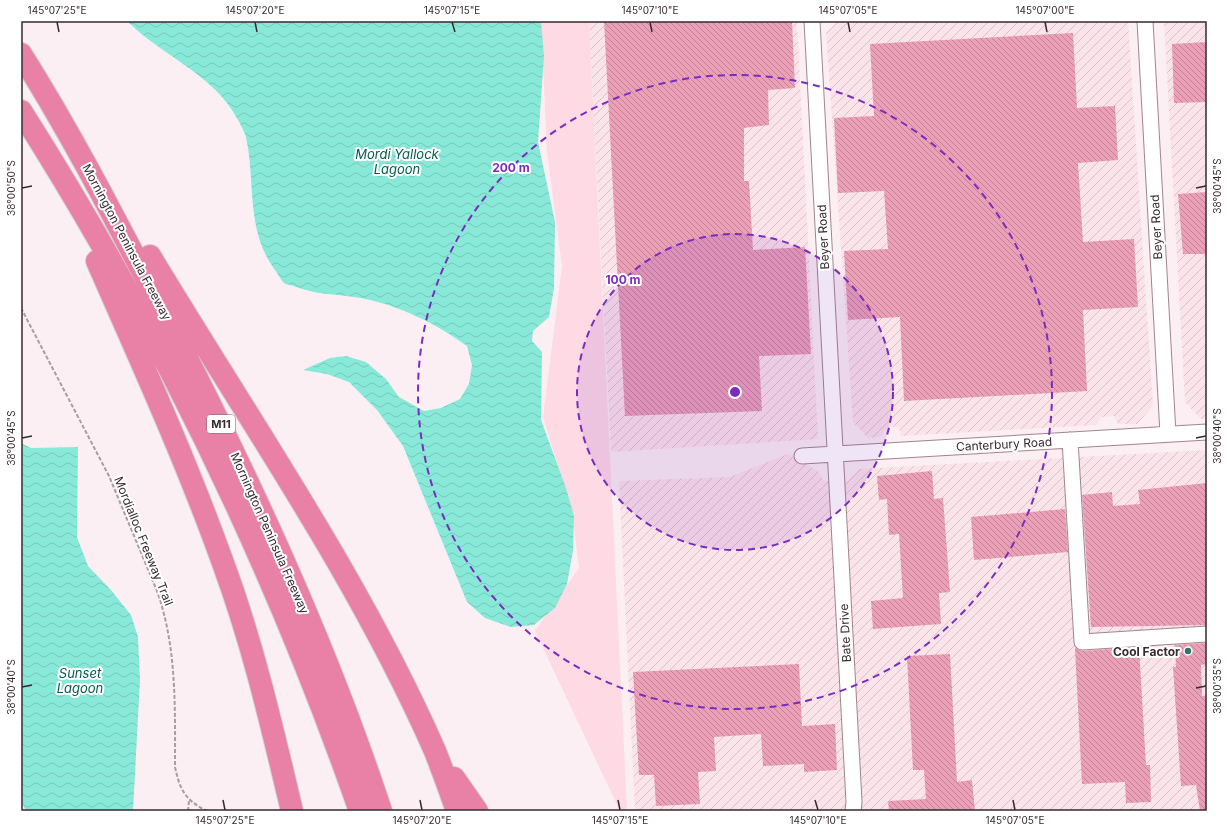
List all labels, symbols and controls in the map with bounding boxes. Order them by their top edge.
text: 145°07'25"E [28,4,86,16]
text: 145°07'20"E [225,4,285,16]
text: 145°07'15"E [424,4,480,16]
text: 145°07'10"E [622,4,678,16]
text: 145°07'05"E [819,4,878,16]
text: 145°07'00"E [1015,4,1075,16]
water label: Mordi Yallock Lagoon [355,146,440,177]
text: 38°00'45"S [1211,158,1223,214]
text: 38°00'50"S [5,160,17,216]
text: 200 m [492,160,530,175]
street label: Mornington Peninsula Freeway [79,161,175,323]
street label: Beyer Road [1147,194,1165,260]
street label: Beyer Road [814,204,832,270]
text: 100 m [605,272,641,287]
centre of rings [728,385,742,399]
text: 38°00'40"S [1211,408,1223,464]
text: 38°00'45"S [5,410,17,466]
road number: M11 [207,415,235,433]
street label: Canterbury Road [956,434,1052,454]
street label: Mornington Peninsula Freeway [228,450,312,616]
street label: Mordialloc Freeway Trail [111,474,177,608]
street label: Bate Drive [836,603,854,663]
place label: Cool Factor [1113,644,1180,659]
marker: Cool Factor [1183,646,1193,656]
text: 38°00'35"S [1211,658,1223,714]
text: 38°00'40"S [5,659,17,715]
water label: Sunset Lagoon [57,665,104,696]
text: 145°07'25"E [196,814,254,826]
text: 145°07'20"E [392,814,452,826]
text: 145°07'15"E [592,814,648,826]
text: 145°07'10"E [790,814,846,826]
text: 145°07'05"E [986,814,1045,826]

